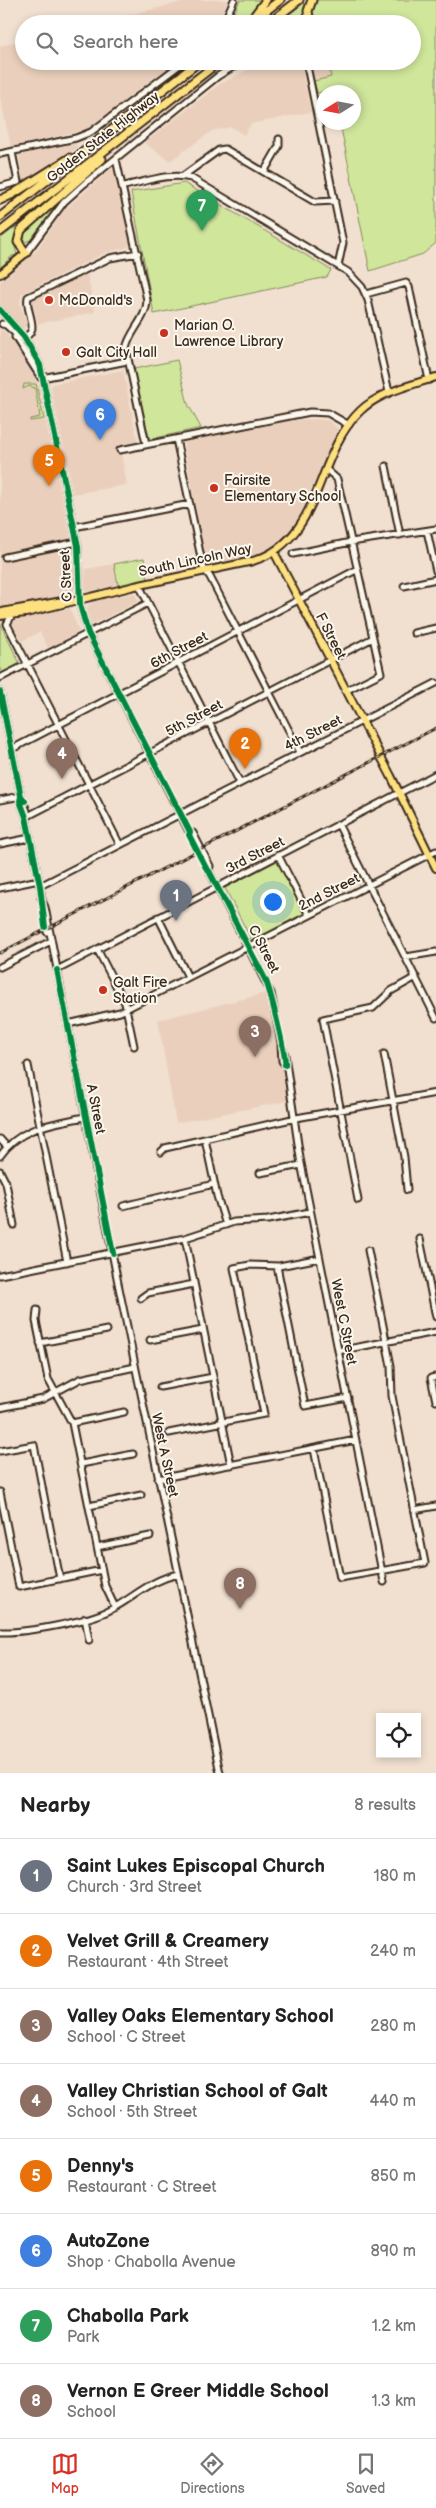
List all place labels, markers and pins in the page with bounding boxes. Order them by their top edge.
pin: 7 [186,190,218,231]
place label: McDonald's [59,292,133,309]
marker: McDonald's [43,294,55,306]
place label: Marian O. Lawrence Library [174,317,284,350]
marker: Marian O. Lawrence Library [158,327,170,339]
place label: Galt City Hall [76,344,157,361]
marker: Galt City Hall [60,346,72,358]
pin: 6 [84,399,116,440]
pin: 5 [33,445,65,486]
place label: Fairsite Elementary School [224,472,342,505]
marker: Fairsite Elementary School [208,482,220,494]
pin: 2 [229,728,261,769]
pin: 4 [46,738,78,779]
pin: 1 [160,880,192,921]
place label: Galt Fire Station [113,974,167,1007]
marker: Galt Fire Station [97,984,109,996]
pin: 3 [239,1016,271,1057]
pin: 8 [224,1568,256,1609]

